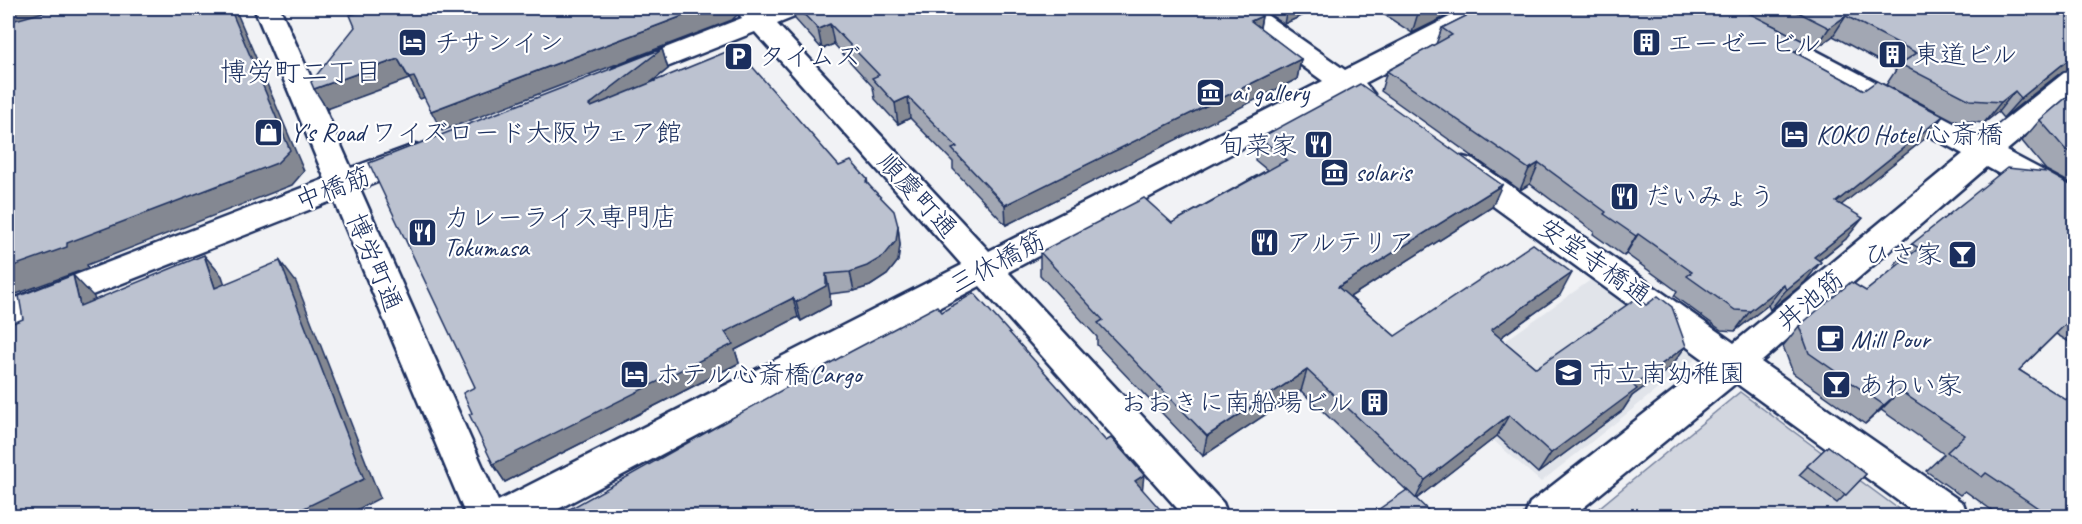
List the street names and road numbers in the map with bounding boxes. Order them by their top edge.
street label: 順慶町通 [871,146,965,245]
street label: 中橋筋 [291,159,376,218]
street label: 博労町通 [339,208,410,317]
street label: 安堂寺橋通 [1532,211,1657,312]
street label: 三休橋筋 [944,223,1051,301]
street label: 丼池筋 [1770,263,1851,338]

